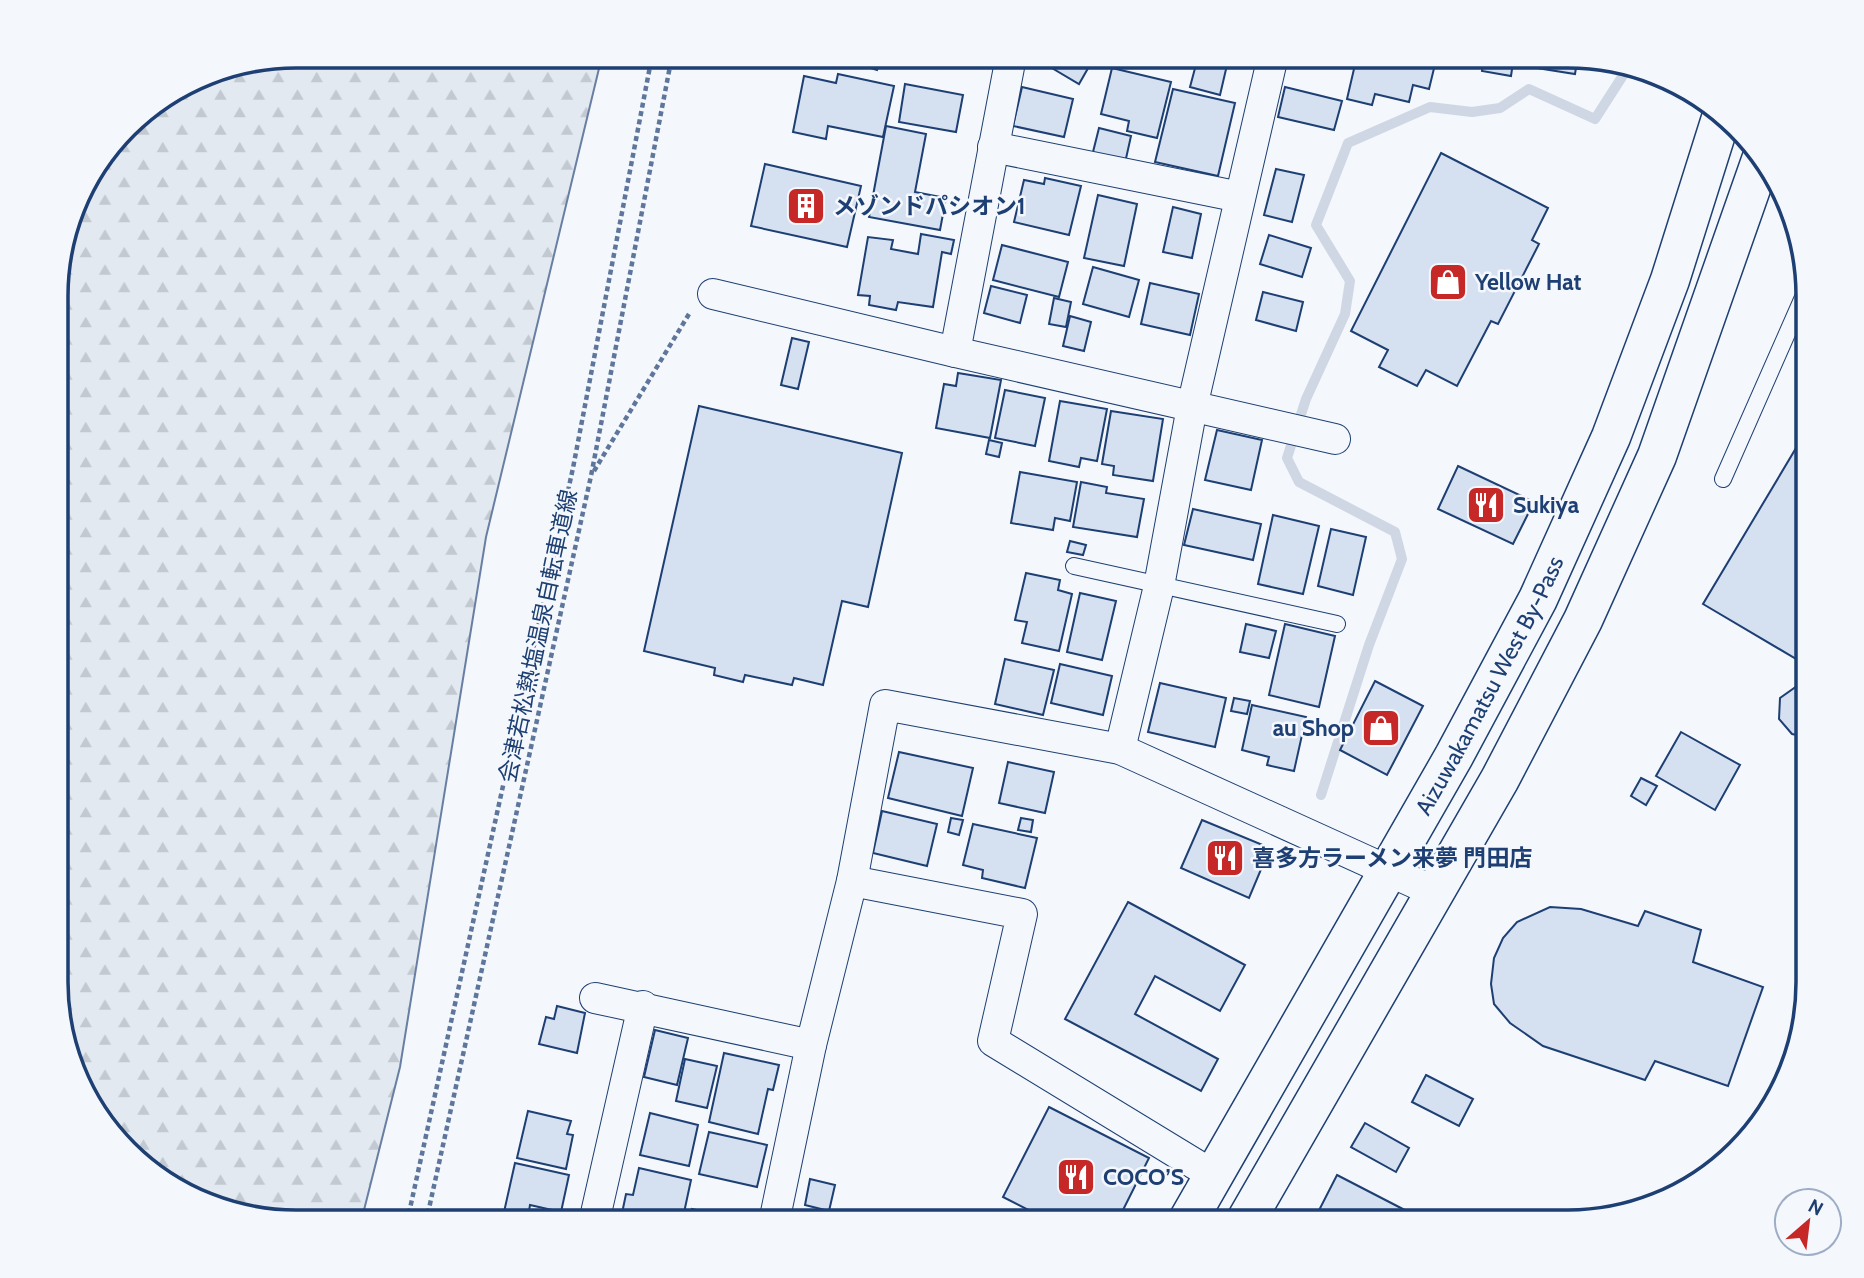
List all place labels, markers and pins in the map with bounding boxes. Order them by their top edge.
building icon: メゾンドパシオン1 [785,185,827,227]
place label: メゾンドパシオン1 [833,192,1026,220]
shop icon: Yellow Hat [1427,261,1469,303]
place label: Yellow Hat [1474,268,1582,296]
restaurant icon: Sukiya [1465,484,1507,526]
place label: Sukiya [1513,491,1580,519]
shop icon: au Shop [1360,707,1402,749]
place label: au Shop [1273,714,1354,742]
restaurant icon: 喜多方ラーメン来夢 門田店 [1204,837,1246,879]
place label: 喜多方ラーメン来夢 門田店 [1252,844,1532,872]
restaurant icon: COCO’S [1055,1156,1097,1198]
place label: COCO’S [1103,1163,1184,1191]

